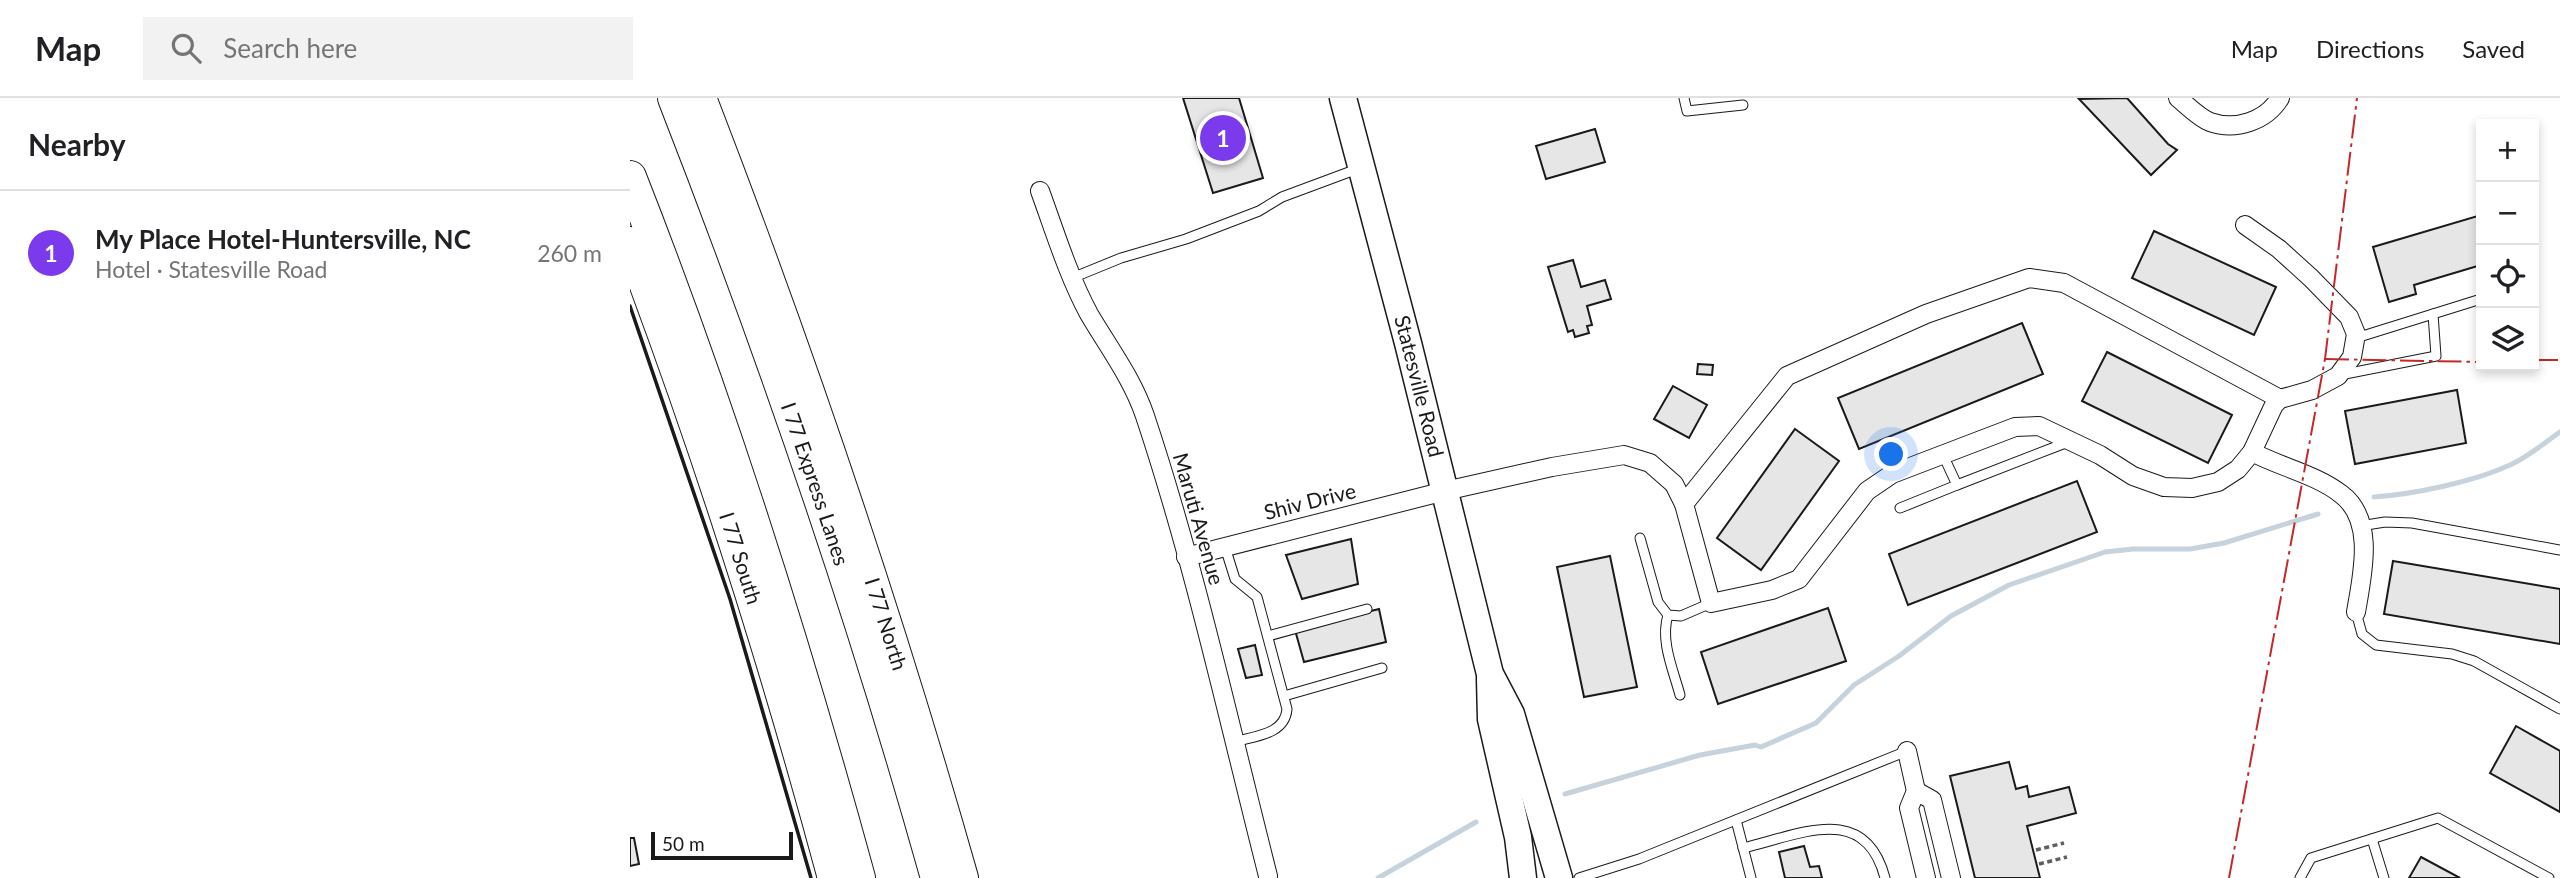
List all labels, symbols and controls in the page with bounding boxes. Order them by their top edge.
search box [143,17,633,80]
text: Map [35,28,101,68]
icon: search [167,29,205,67]
text: Search here [223,32,357,64]
text: Map [2231,34,2278,63]
text: Directions [2316,34,2424,63]
text: Saved [2462,34,2525,63]
pin: 1 [1200,112,1246,164]
map controls [2476,119,2539,371]
button: + [2476,119,2539,182]
text: Nearby [28,126,126,162]
button: − [2476,182,2539,245]
text: My Place Hotel-Huntersville, NC [95,223,471,255]
text: 1 [44,239,58,267]
text: 260 m [537,239,602,267]
button: locate [2476,245,2539,308]
text: Hotel · Statesville Road [95,255,327,283]
button: layers [2476,308,2539,371]
street label: Statesville Road [1390,312,1450,459]
street label: I 77 Express Lanes [777,399,855,568]
your location [1874,437,1908,471]
street label: Maruti Avenue [1169,450,1230,587]
street label: Shiv Drive [1261,477,1358,524]
street label: I 77 South [715,509,768,607]
street label: I 77 North [860,574,913,673]
scale bar [651,829,793,861]
text: 50 m [662,832,705,855]

